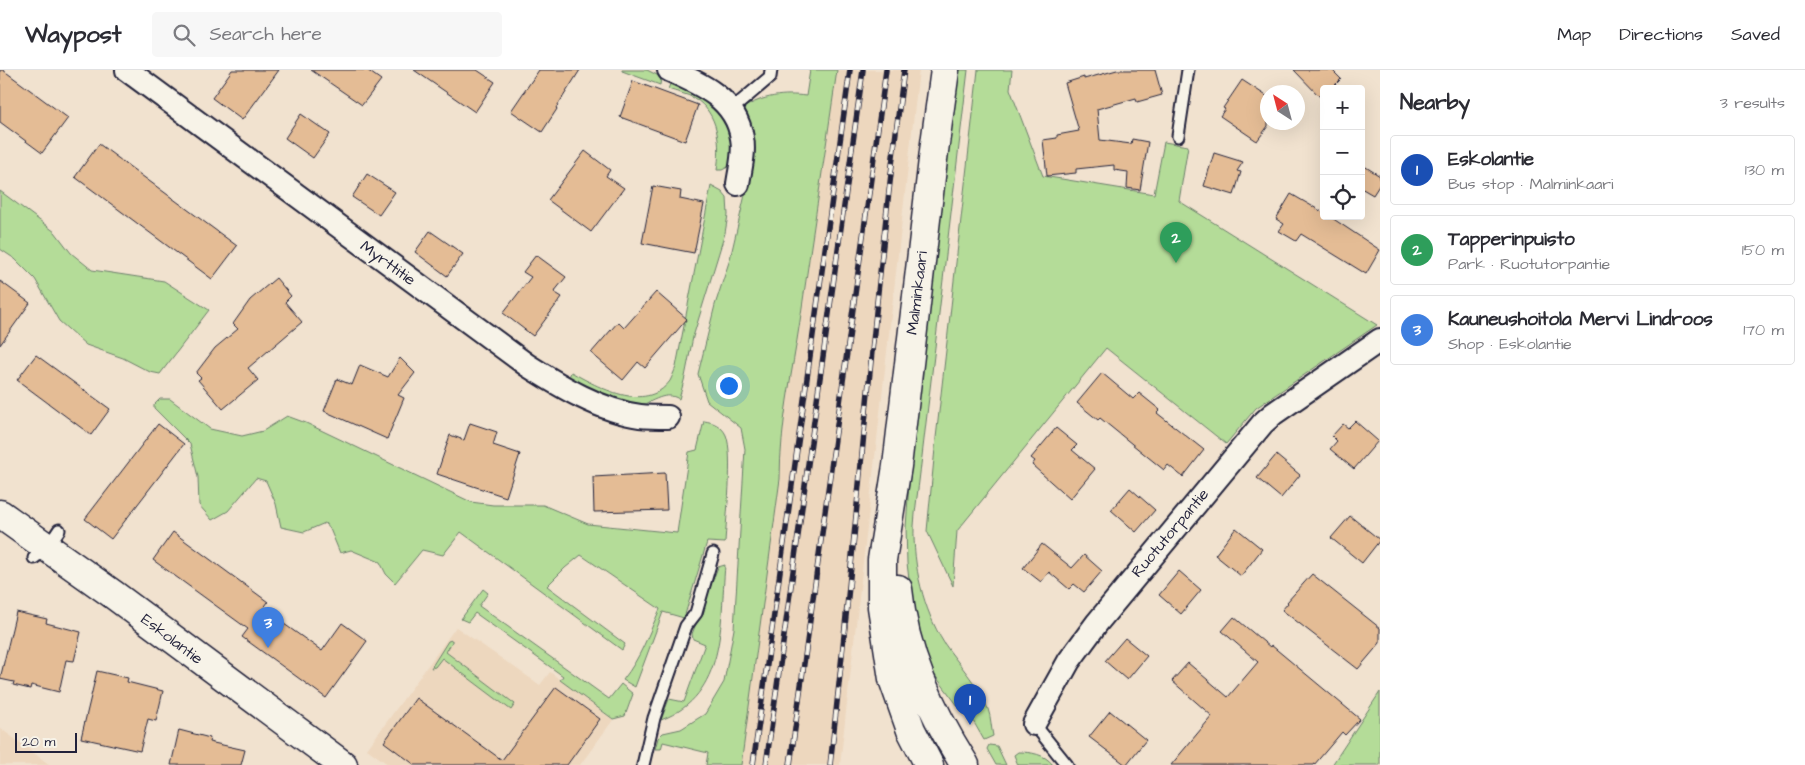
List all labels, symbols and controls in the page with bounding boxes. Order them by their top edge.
search box [152,12,502,57]
text: Waypost [25,18,122,52]
icon: search [170,21,198,49]
text: Search here [210,21,322,48]
text: Map [1557,22,1591,47]
text: Directions [1619,22,1703,47]
text: Saved [1731,22,1780,47]
north arrow [1260,85,1305,130]
map controls [1320,85,1365,220]
button: + [1320,85,1365,130]
text: Nearby [1400,88,1470,117]
text: 3 results [1720,92,1785,114]
button: − [1320,130,1365,175]
text: Eskolantie [1448,146,1534,173]
text: 1 [1416,159,1418,181]
text: 130 m [1745,159,1784,181]
text: Bus stop · Malminkaari [1448,173,1614,195]
button: locate [1320,175,1365,220]
pin: 2 [1160,222,1192,263]
text: Tapperinpuisto [1448,226,1575,253]
street label: Myrttitie [355,235,421,292]
text: 2 [1412,239,1422,261]
text: 150 m [1742,239,1784,261]
street label: Malminkaari [901,249,933,336]
text: Park · Ruotutorpantie [1448,253,1610,275]
text: Kauneushoitola Mervi Lindroos [1448,306,1713,333]
text: 3 [1413,319,1421,341]
text: 170 m [1743,319,1784,341]
text: Shop · Eskolantie [1448,333,1572,355]
your location [716,373,742,399]
street label: Ruotutorpantie [1126,484,1214,582]
pin: 3 [252,607,284,648]
street label: Eskolantie [136,608,208,670]
pin: 1 [954,684,986,725]
scale bar [15,730,78,753]
text: 20 m [22,732,55,752]

